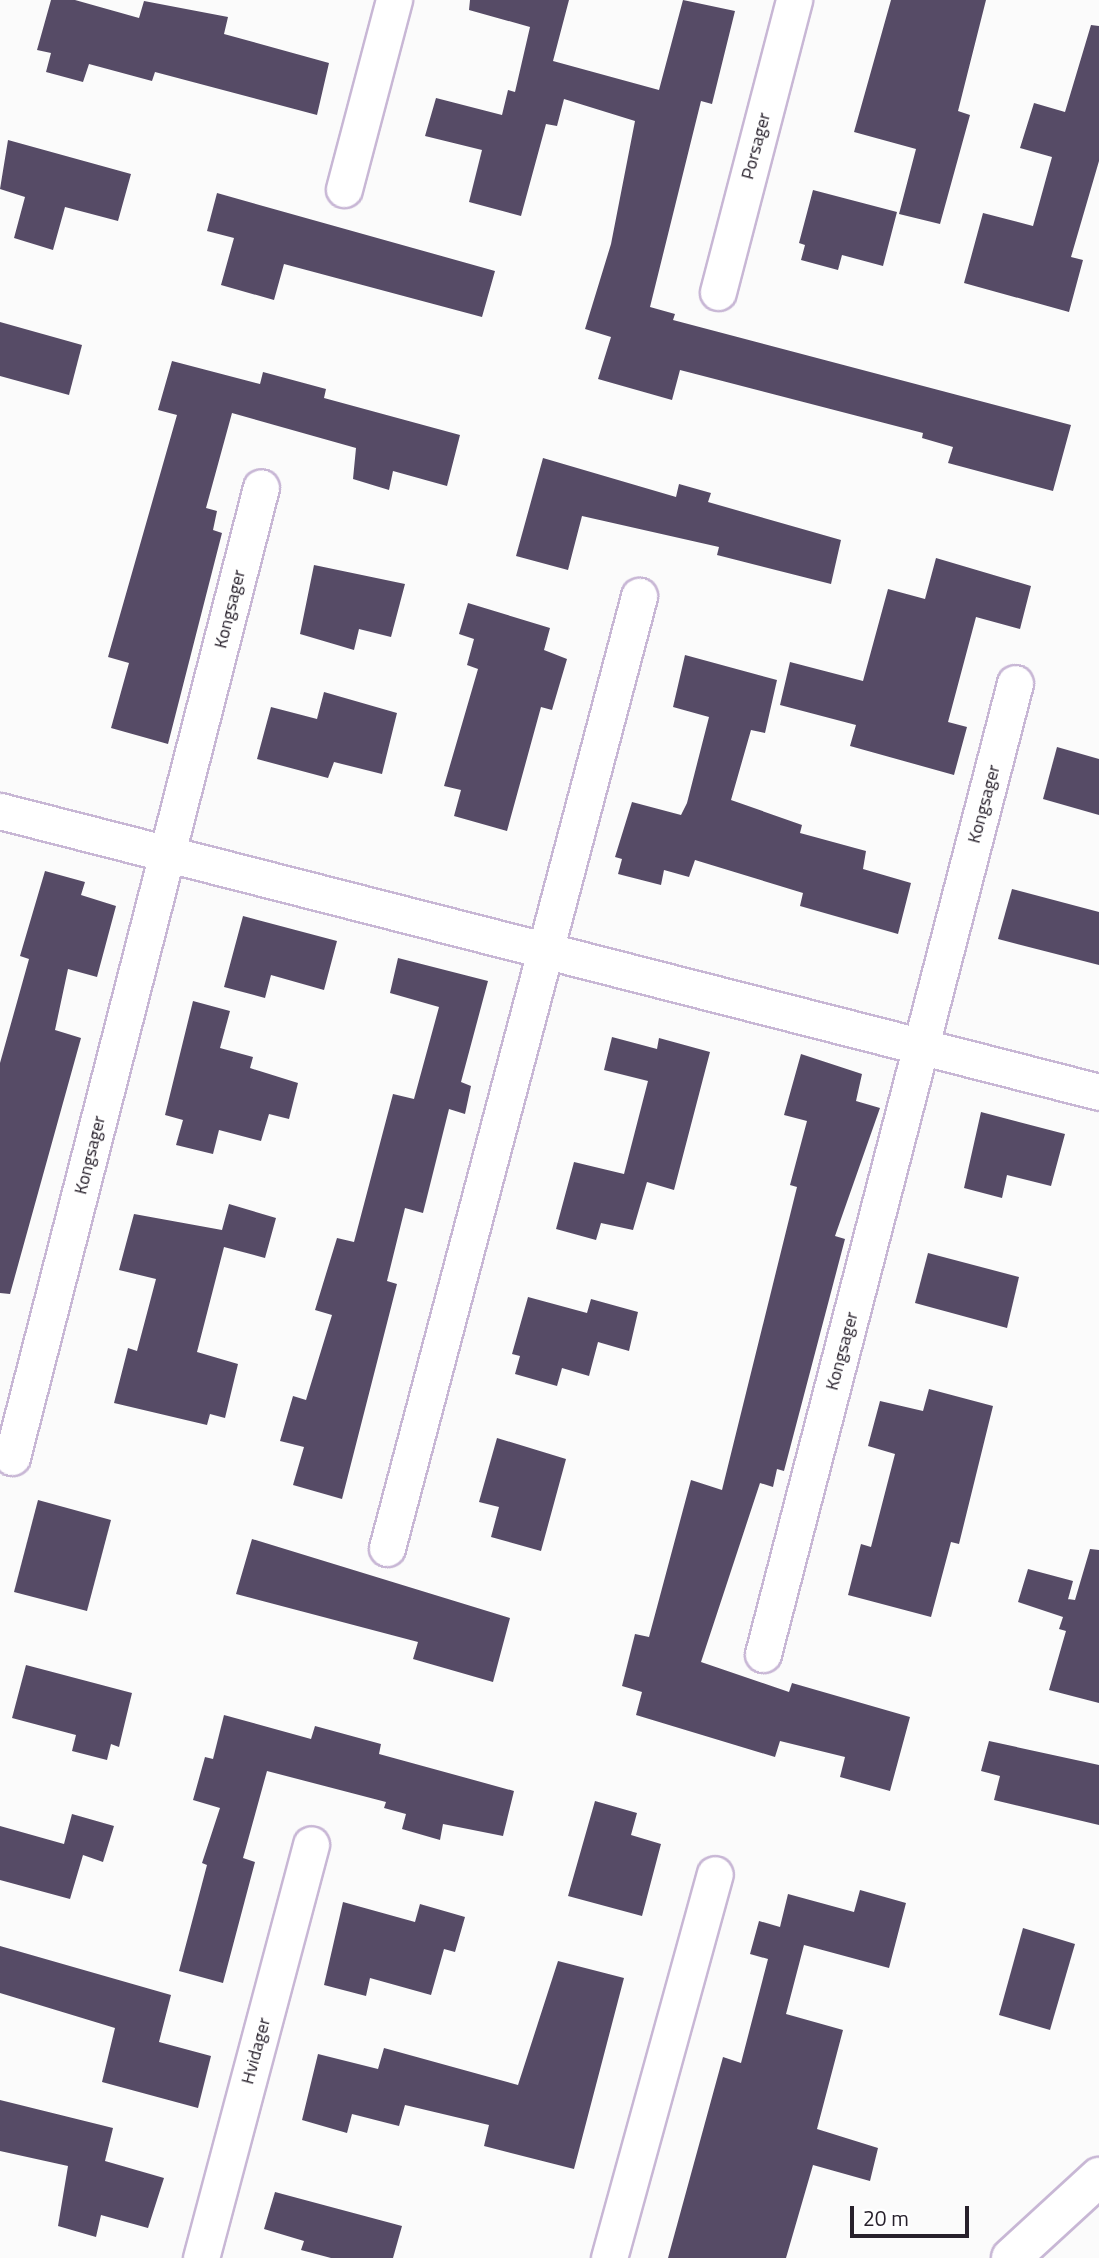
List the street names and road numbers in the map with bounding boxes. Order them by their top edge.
street label: Porsager [737,110,775,182]
street label: Kongsager [210,567,250,651]
street label: Kongsager [963,762,1005,846]
street label: Kongsager [70,1113,110,1197]
street label: Kongsager [821,1309,863,1393]
street label: Hvidager [237,2015,275,2087]

